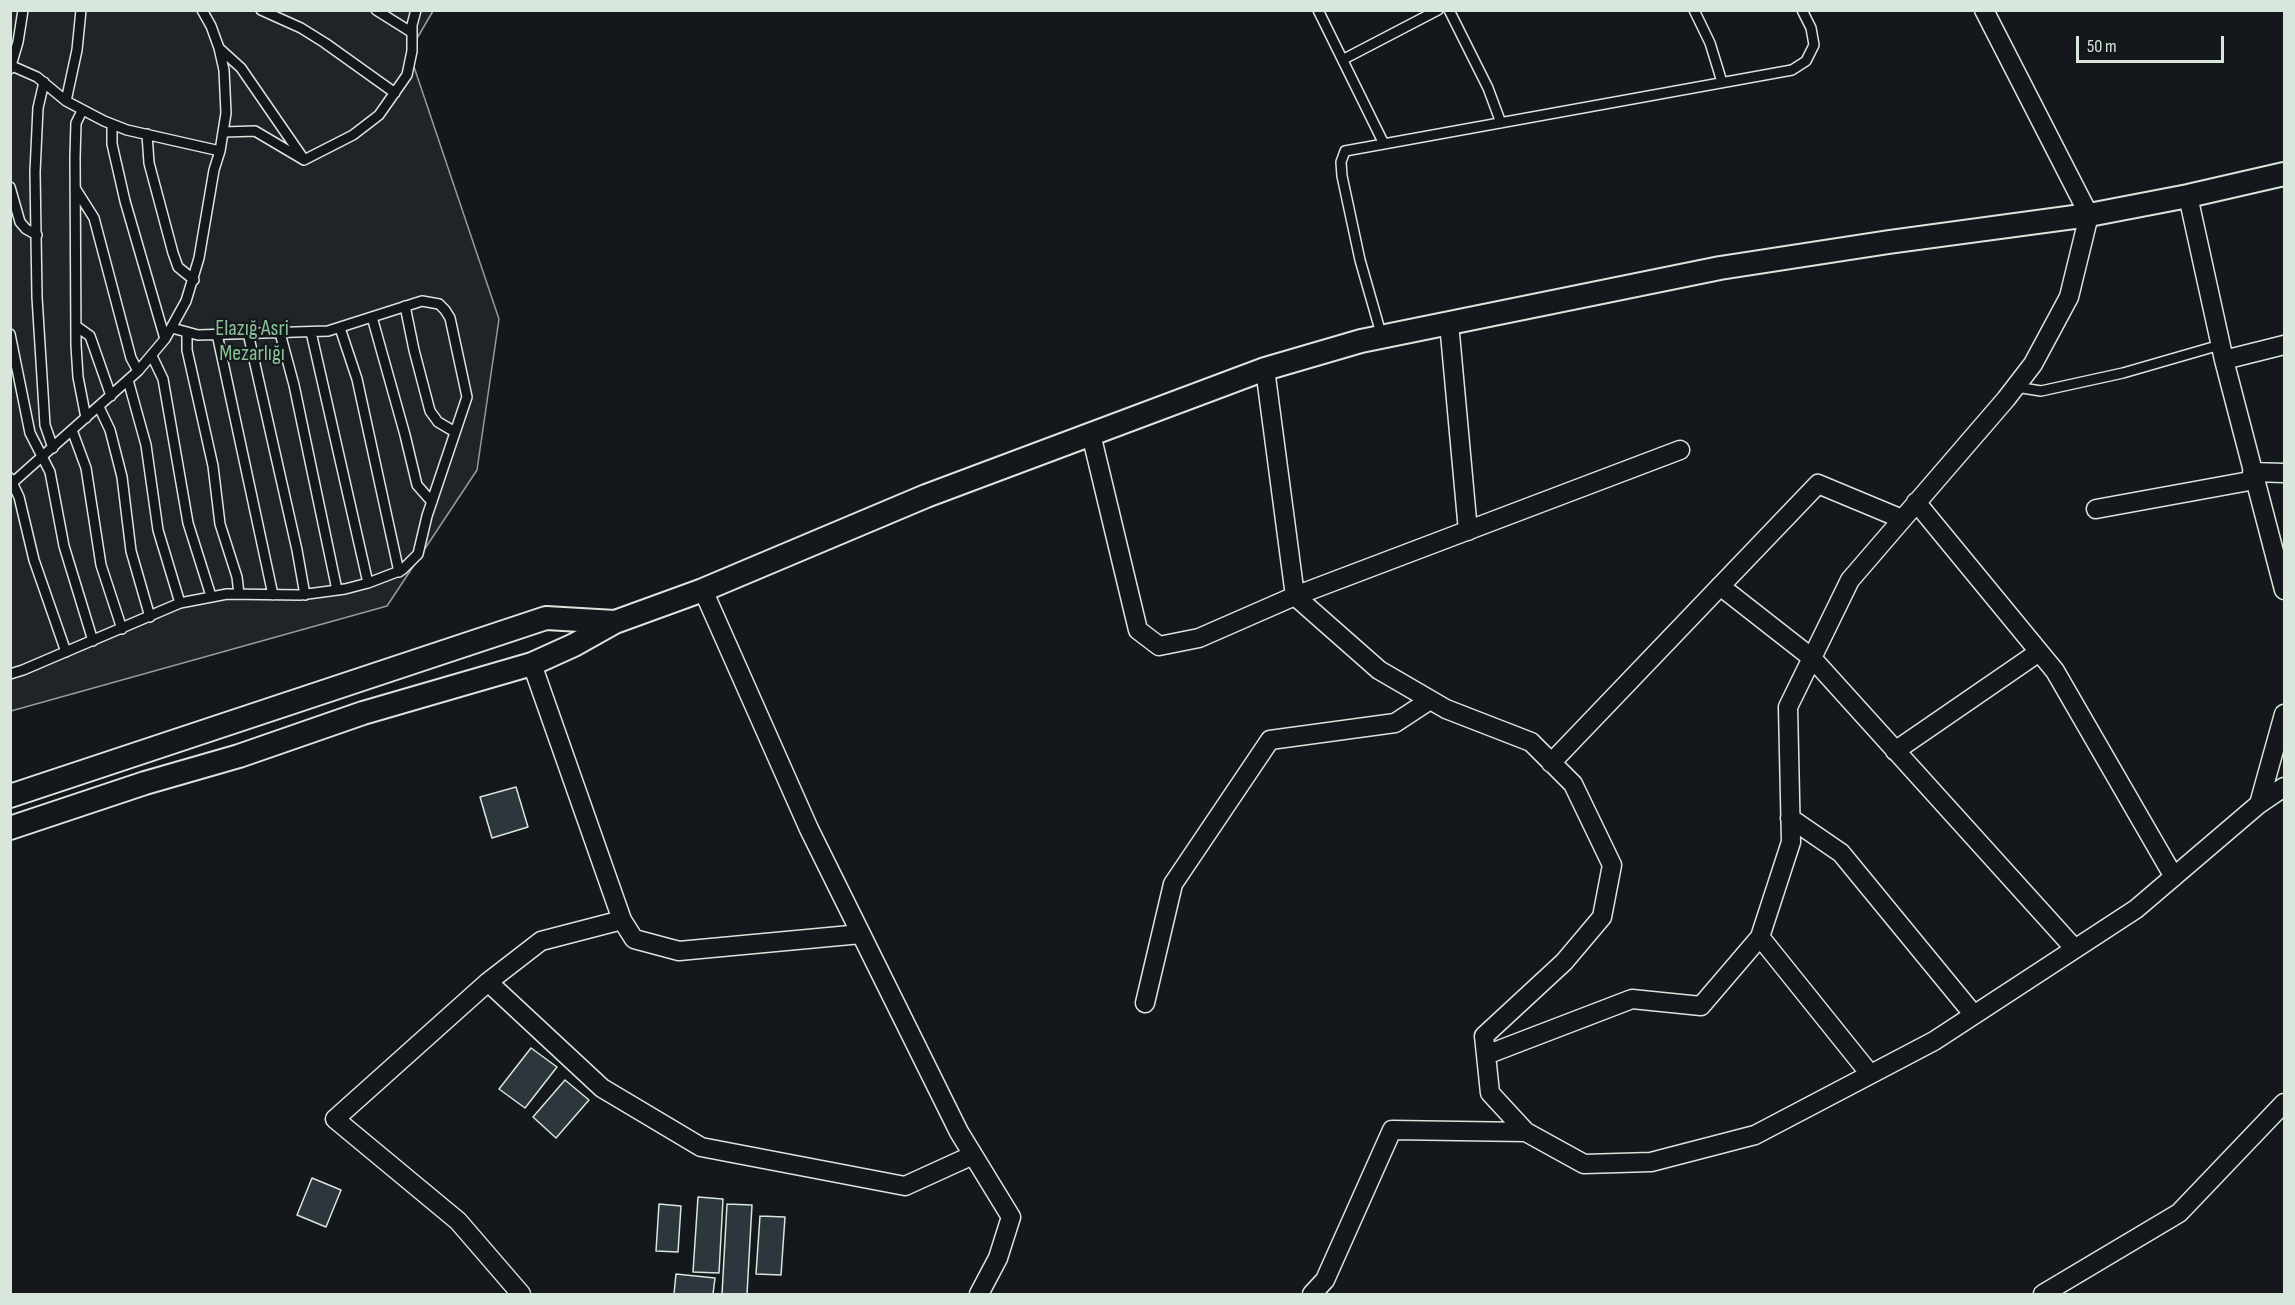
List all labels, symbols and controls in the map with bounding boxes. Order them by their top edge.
scale bar [2079,24,2228,62]
text: 50 m [2087,36,2117,57]
park label: Elazığ Asri Mezarlığı [215,316,289,368]

